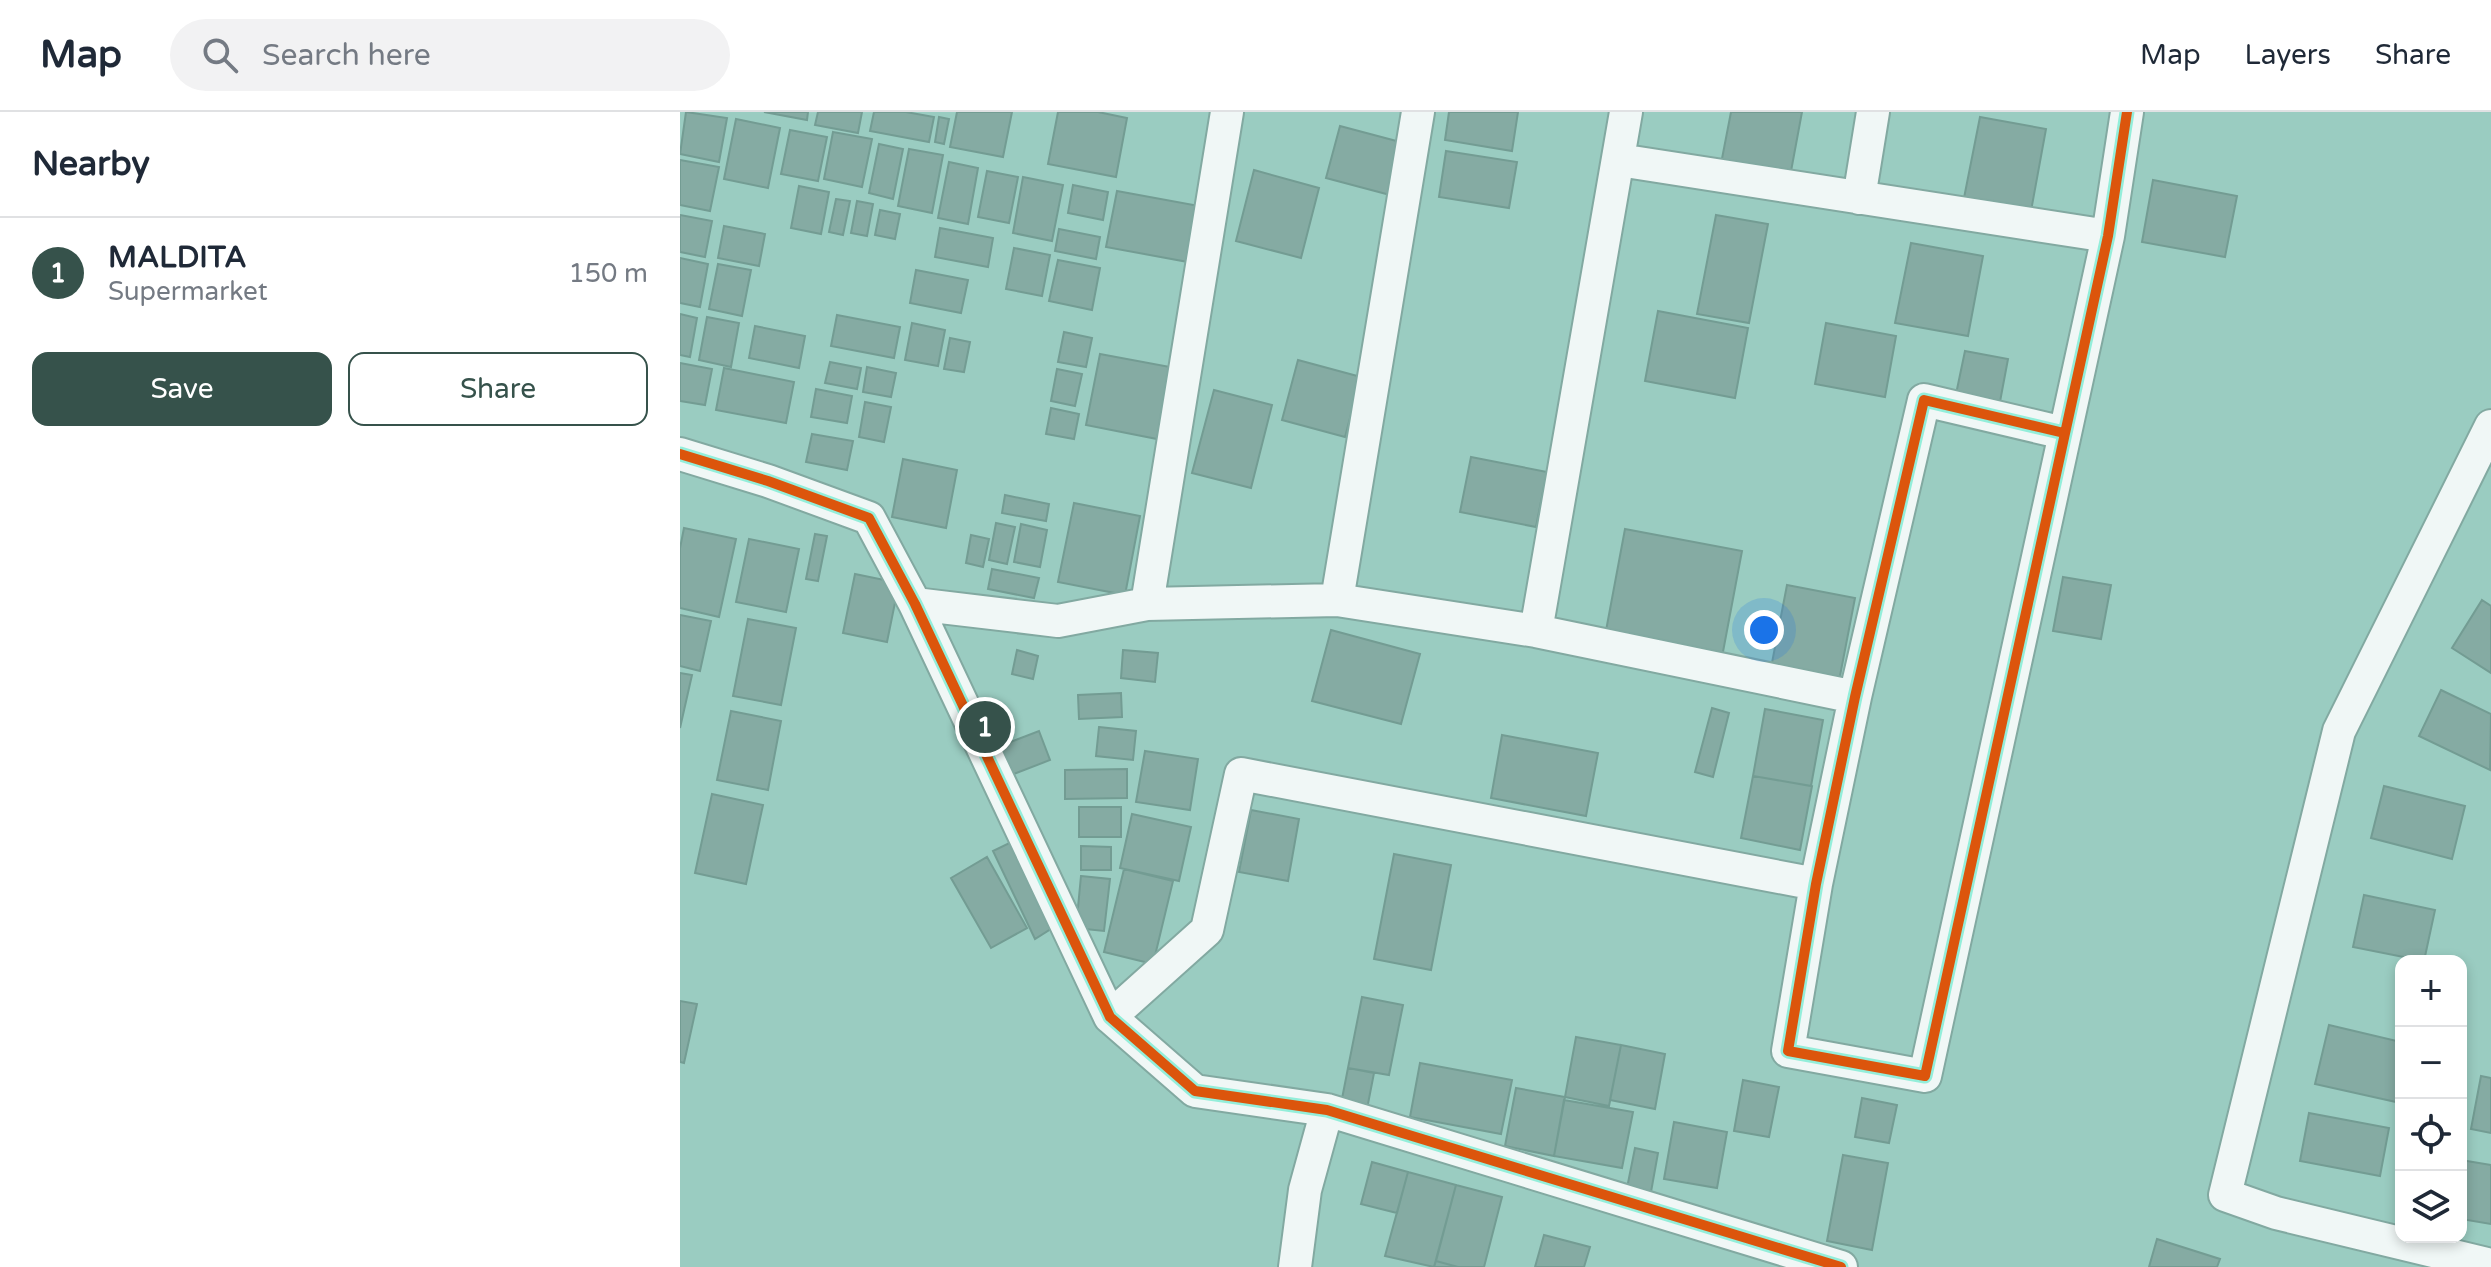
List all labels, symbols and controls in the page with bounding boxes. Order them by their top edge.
search box [170,19,730,91]
text: Map [40,32,122,78]
icon: search [198,33,242,77]
text: Search here [262,37,431,74]
text: Map [2140,38,2201,72]
text: Layers [2245,38,2331,72]
text: Share [2375,38,2451,72]
text: Nearby [32,144,150,185]
text: MALDITA [108,239,247,276]
text: 1 [50,258,66,289]
text: 150 m [568,258,648,289]
text: Supermarket [108,276,268,307]
button: Save [32,352,332,426]
button: Share [348,352,648,426]
your location [1744,610,1784,650]
pin: 1 [959,697,1011,757]
map controls [2395,955,2467,1243]
button: + [2395,955,2467,1027]
button: − [2395,1027,2467,1099]
button: locate [2395,1099,2467,1171]
button: layers [2395,1171,2467,1243]

